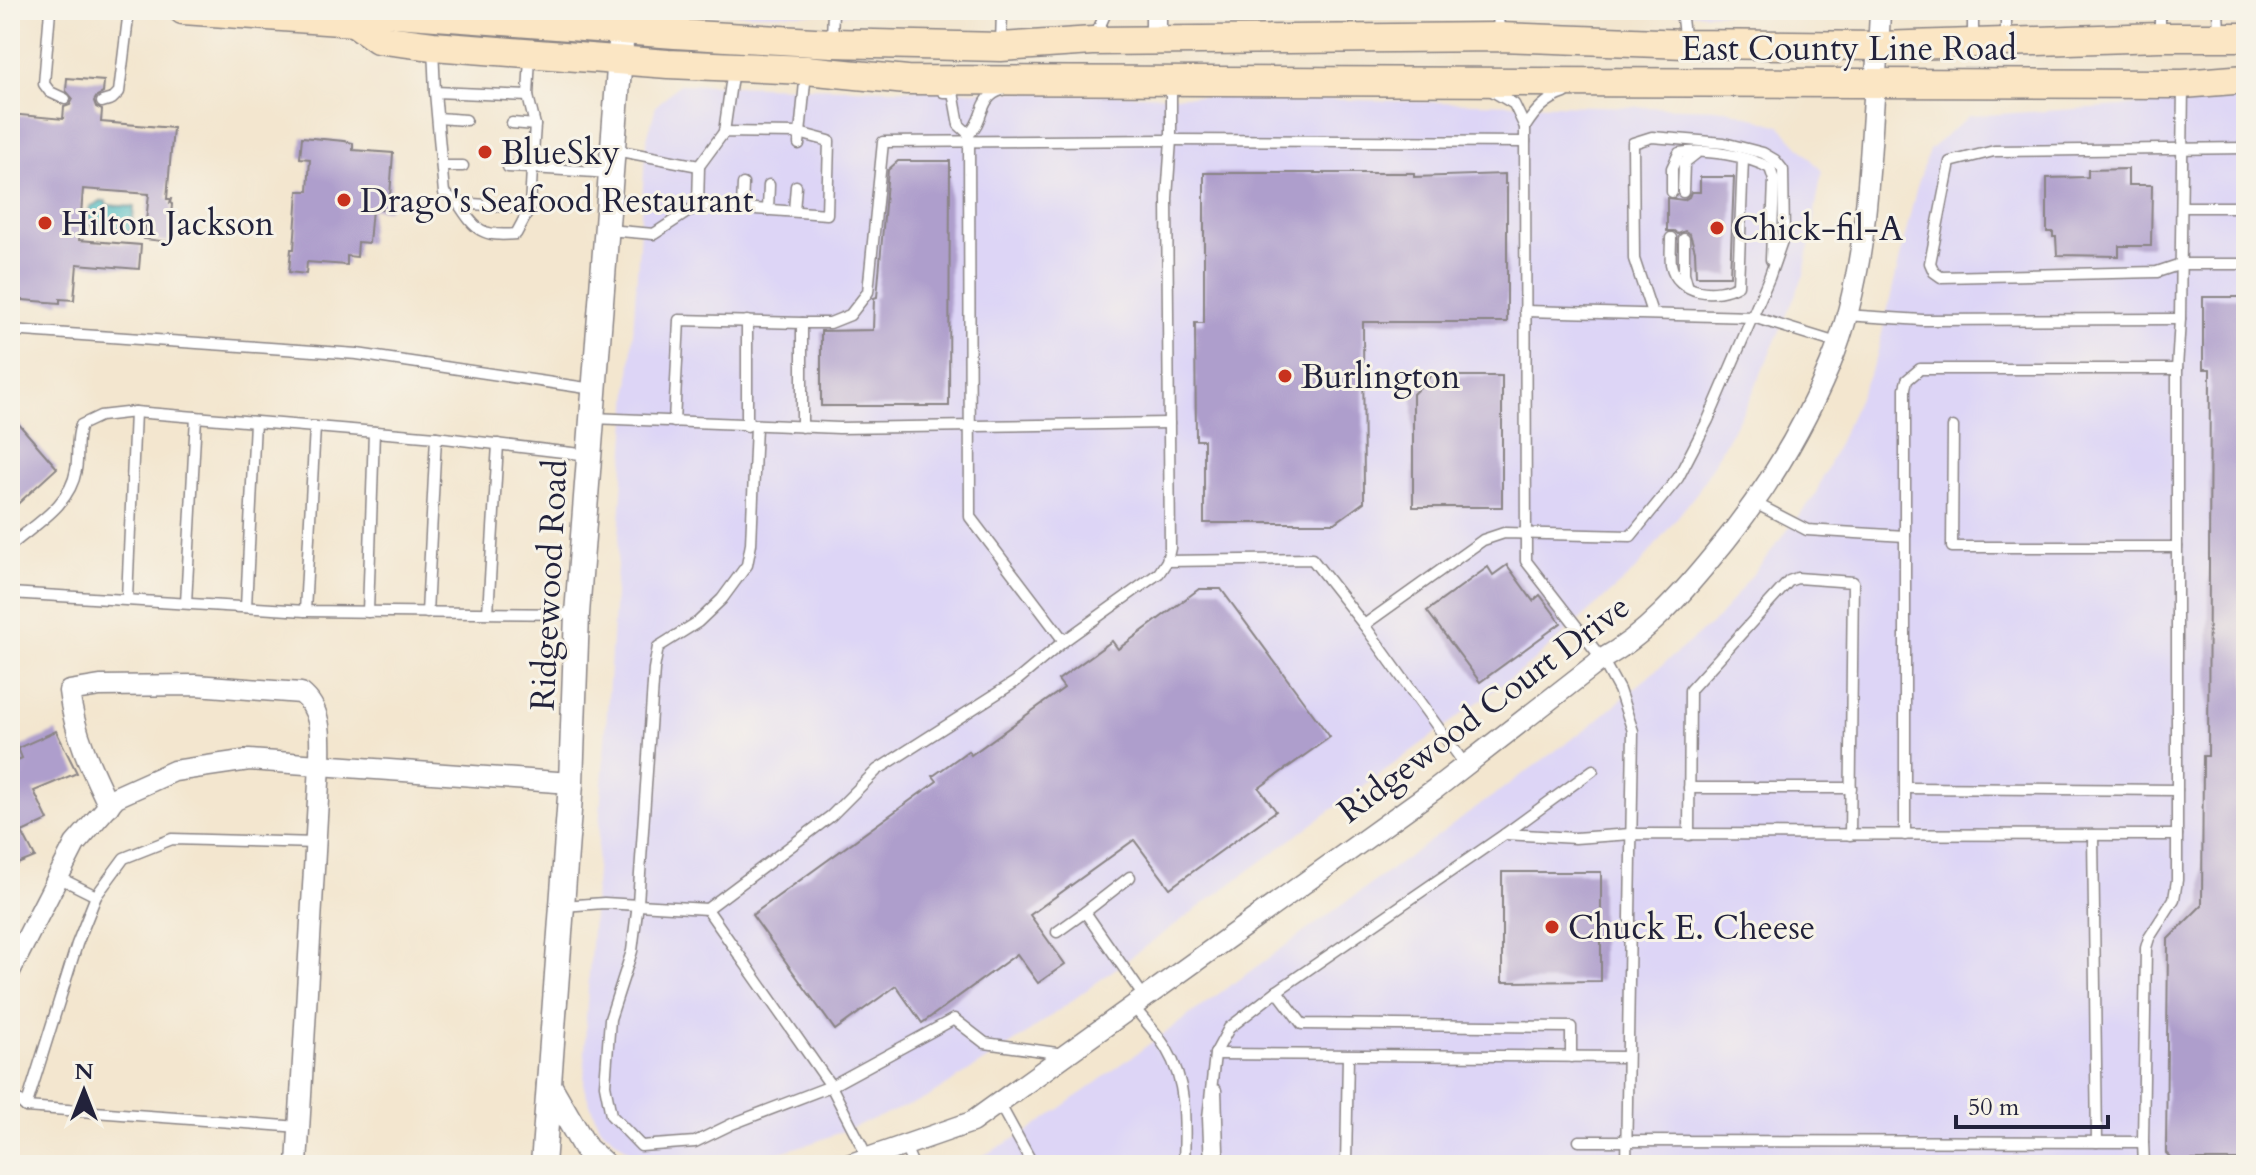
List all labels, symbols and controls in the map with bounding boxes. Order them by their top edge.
street label: East County Line Road [1681,26,2017,72]
place label: BlueSky [501,130,620,176]
marker: BlueSky [476,143,494,161]
place label: Drago's Seafood Restaurant [360,178,754,224]
marker: Drago's Seafood Restaurant [335,191,353,209]
place label: Hilton Jackson [61,201,274,247]
place label: Chick-fil-A [1733,206,1904,252]
marker: Hilton Jackson [36,214,54,232]
marker: Chick-fil-A [1708,219,1726,237]
place label: Burlington [1301,354,1460,400]
marker: Burlington [1276,367,1294,385]
street label: Ridgewood Road [519,458,579,712]
street label: Ridgewood Court Drive [1328,584,1639,834]
place label: Chuck E. Cheese [1568,905,1815,951]
marker: Chuck E. Cheese [1543,918,1561,936]
north arrow [44,1051,124,1131]
text: N [74,1057,94,1087]
scale bar [1956,1079,2108,1129]
text: 50 m [1968,1091,2020,1124]

